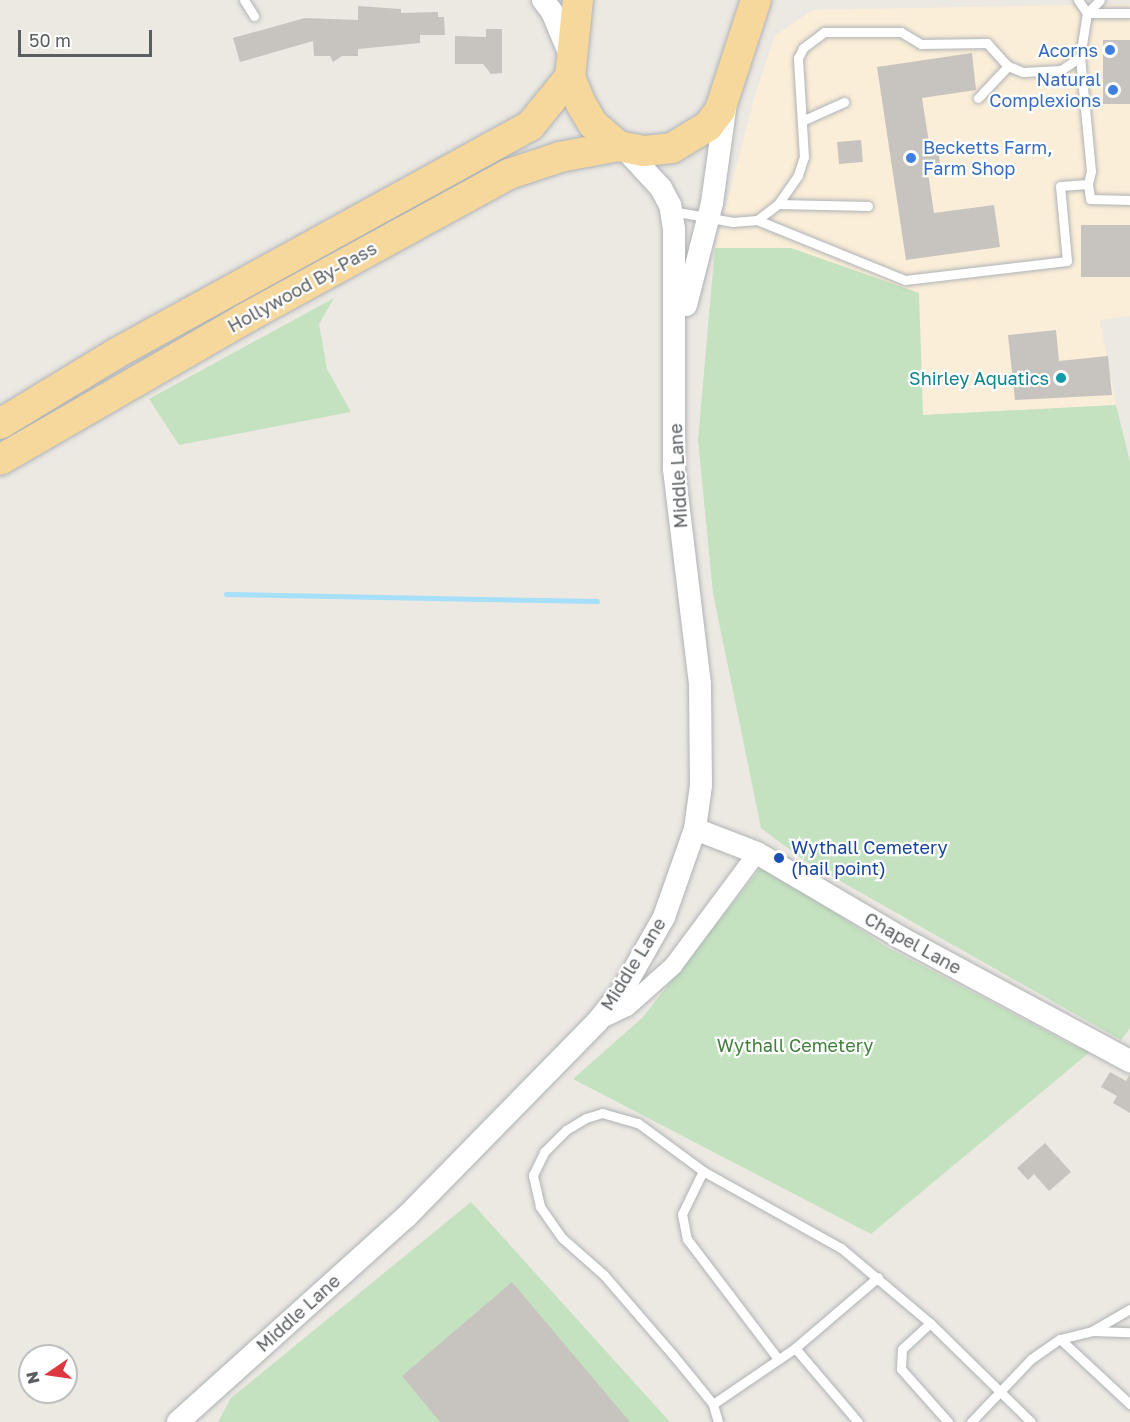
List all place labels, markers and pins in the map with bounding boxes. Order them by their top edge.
place label: Acorns [1038,39,1098,61]
marker: Acorns [1103,43,1117,57]
place label: Natural Complexions [989,69,1101,112]
marker: Natural Complexions [1106,83,1120,97]
place label: Becketts Farm, Farm Shop [923,137,1053,180]
marker: Becketts Farm, Farm Shop [904,151,918,165]
place label: Shirley Aquatics [909,367,1049,389]
marker: Shirley Aquatics [1054,371,1068,385]
place label: Wythall Cemetery (hail point) [791,837,948,880]
marker: Wythall Cemetery (hail point) [772,851,786,865]

